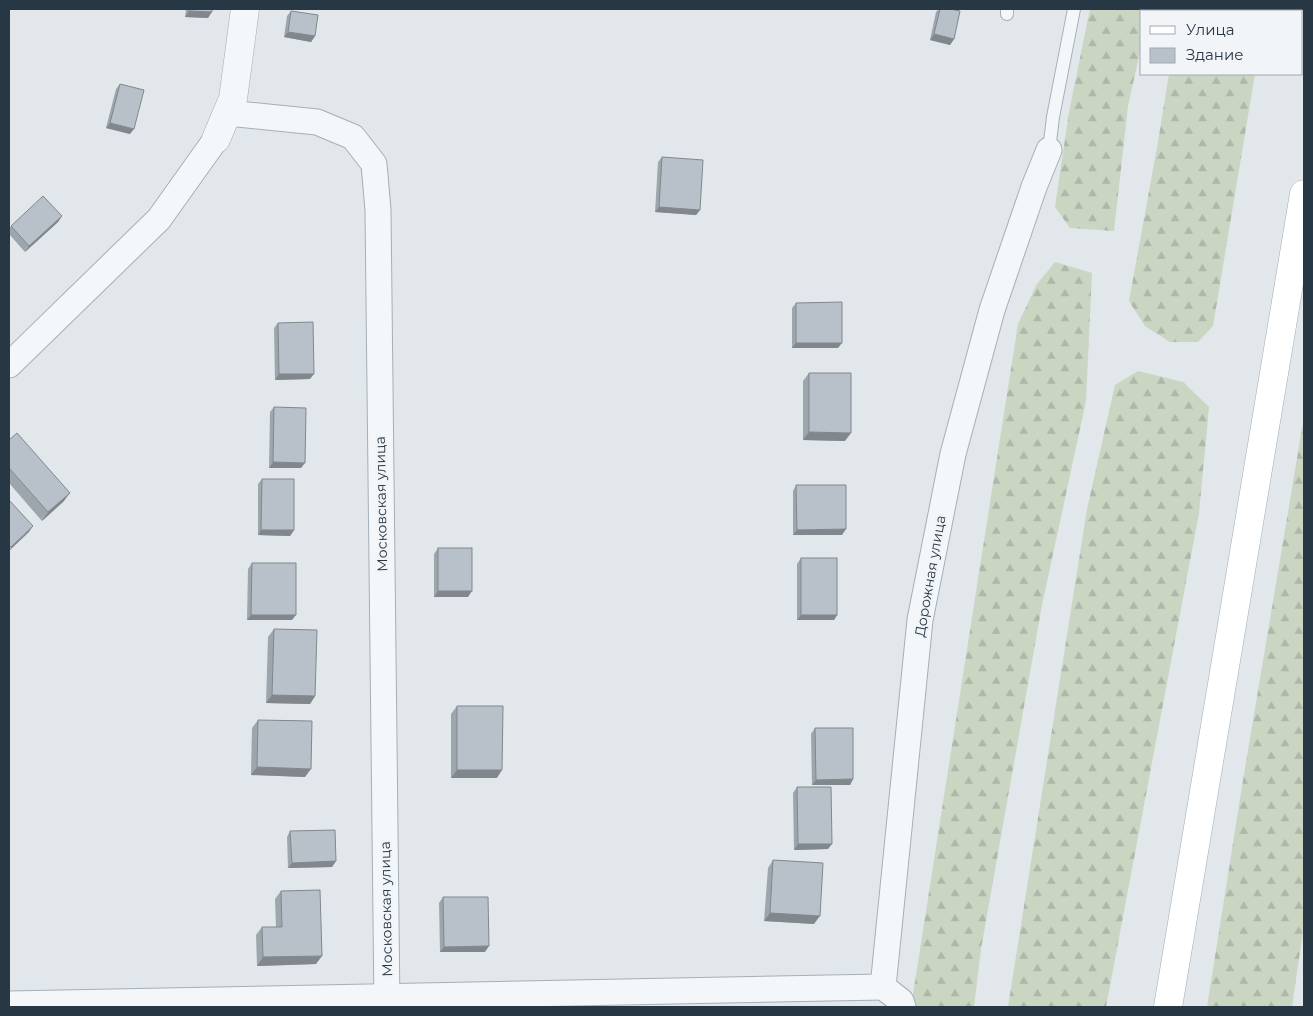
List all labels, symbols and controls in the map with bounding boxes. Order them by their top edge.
legend [1140,10,1303,75]
text: Улица [1186,20,1234,39]
text: Здание [1186,45,1244,64]
street label: Московская улица [371,436,391,572]
street label: Дорожная улица [910,514,950,638]
street label: Московская улица [376,841,396,977]

